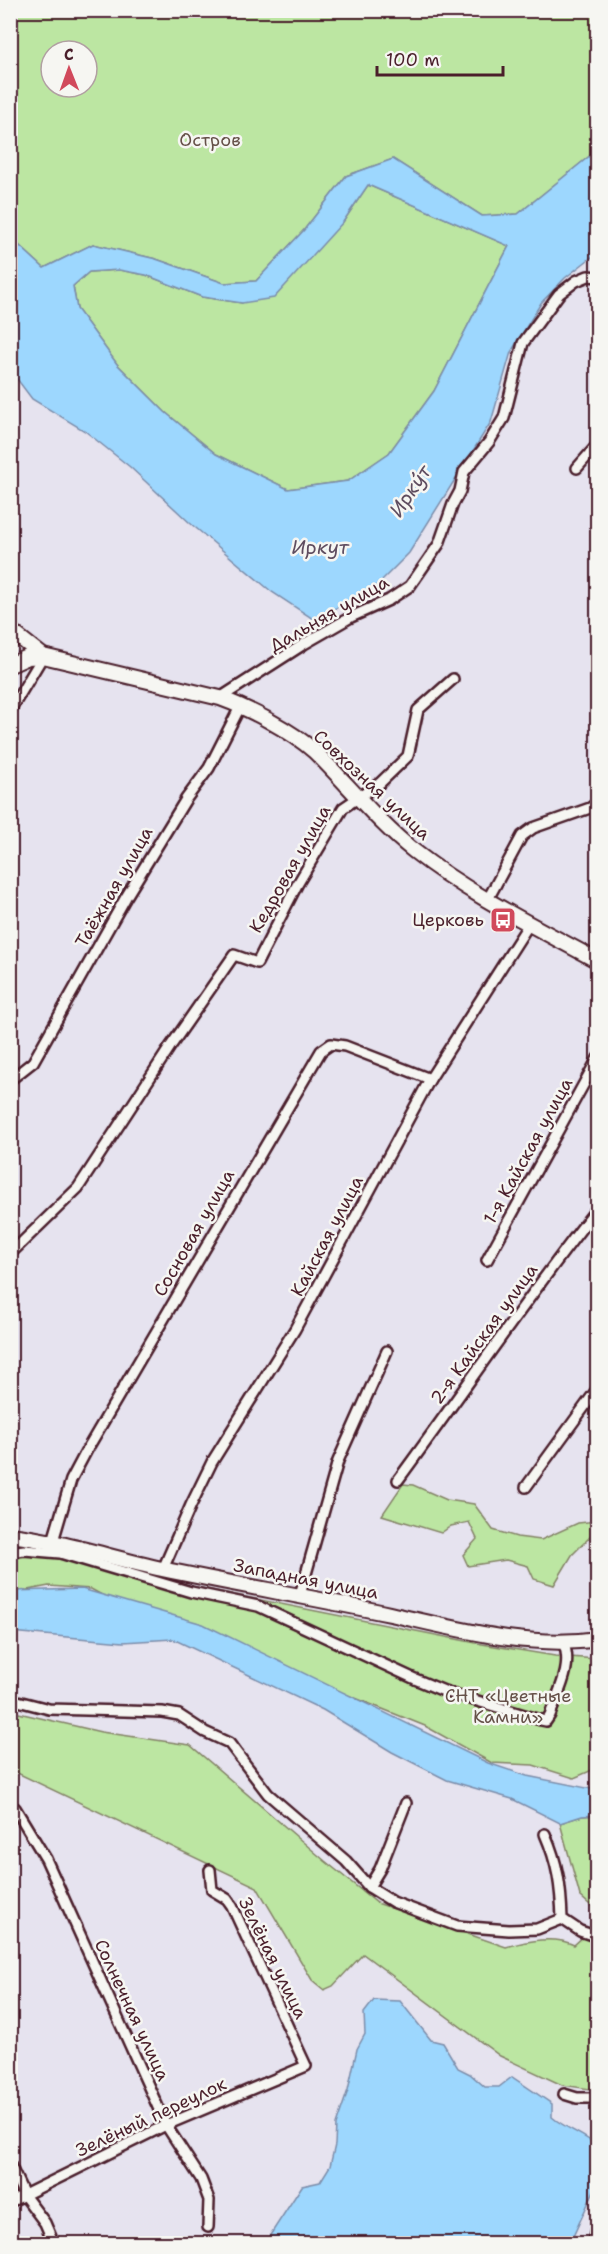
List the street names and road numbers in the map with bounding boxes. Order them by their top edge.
street label: Дальняя улица [265,570,393,658]
street label: Совхозная улица [308,724,436,846]
street label: Кедровая улица [244,801,336,937]
street label: Таёжная улица [70,822,158,952]
street label: 1-я Кайская улица [478,1074,578,1228]
street label: Сосновая улица [148,1165,240,1301]
street label: Кайская улица [285,1171,369,1301]
street label: 2-я Кайская улица [425,1259,543,1409]
street label: Западная улица [232,1553,380,1605]
street label: Зелёная улица [233,1893,313,2023]
street label: Солнечная улица [89,1935,175,2085]
street label: Зелёный переулок [72,2071,231,2162]

